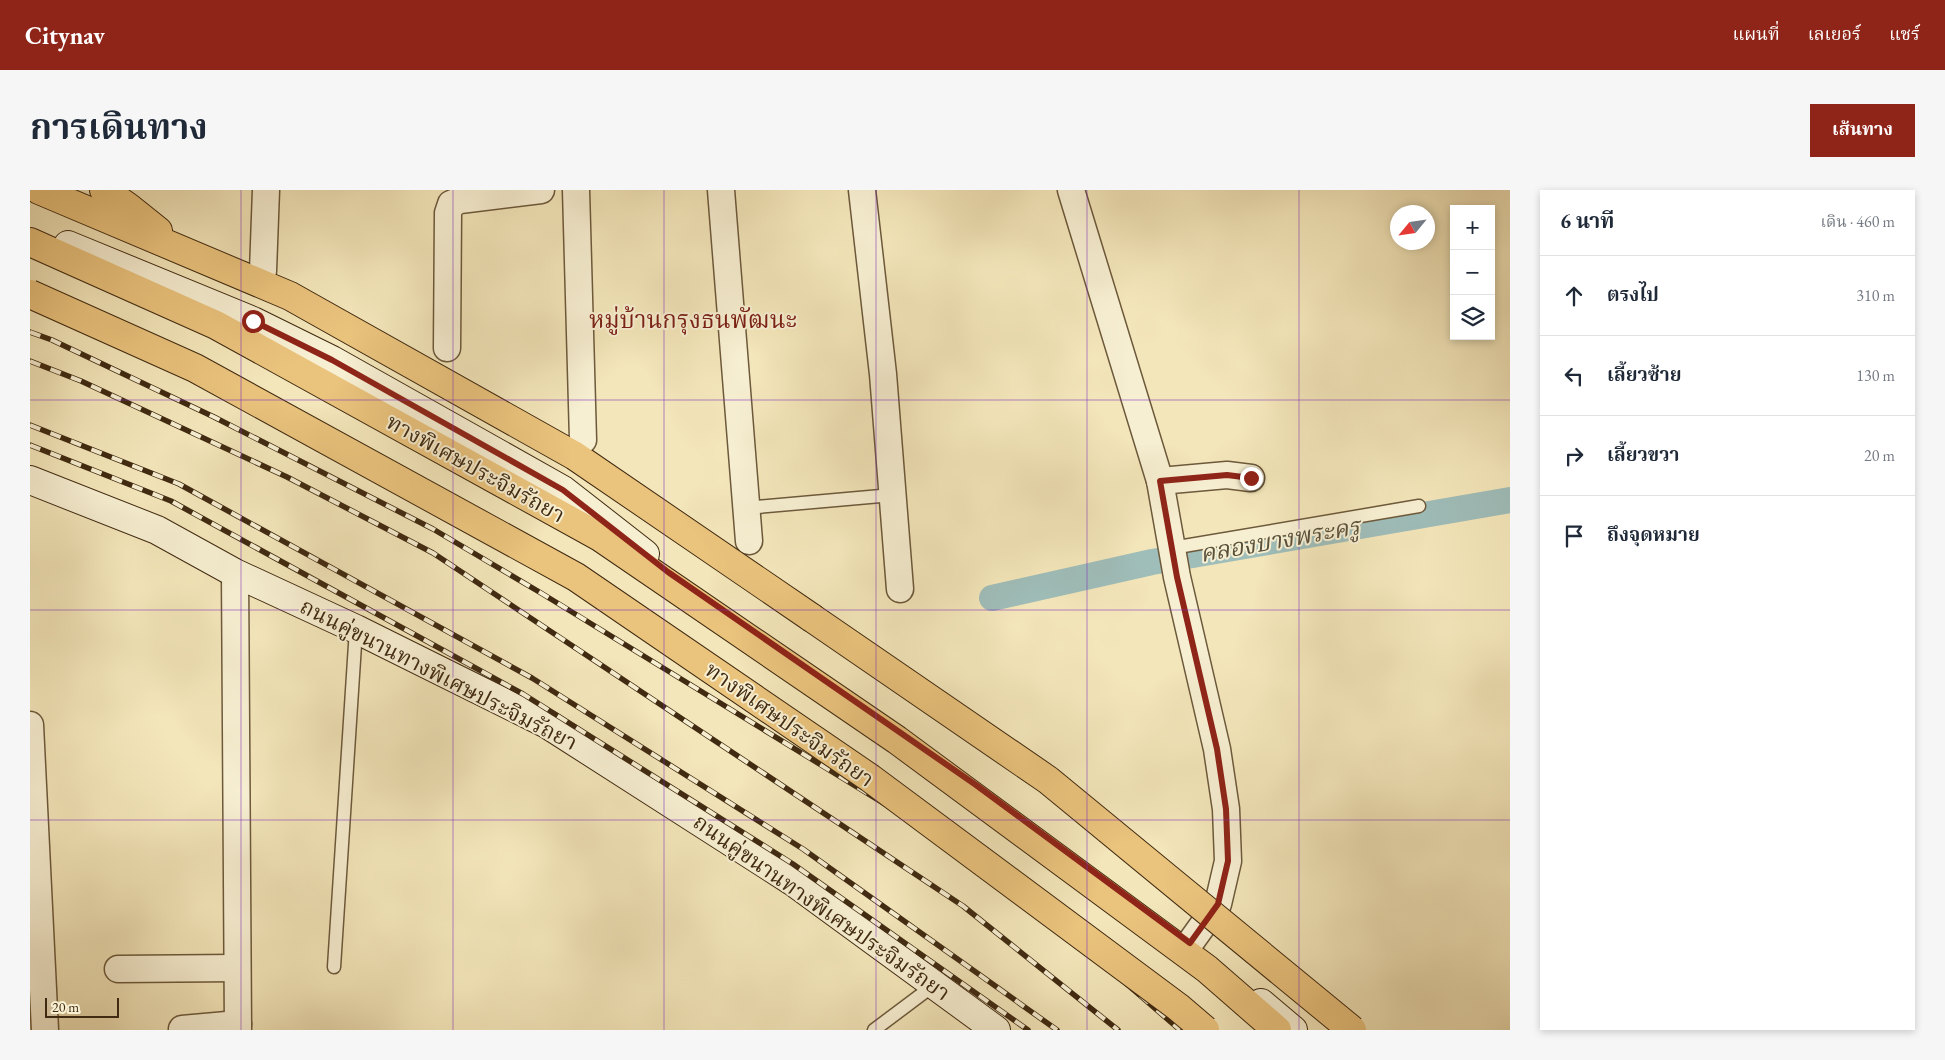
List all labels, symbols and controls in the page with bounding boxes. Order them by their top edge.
text: Citynav [25,20,105,51]
text: แผนที่ [1732,22,1780,45]
text: เลเยอร์ [1808,22,1861,45]
text: แชร์ [1889,22,1920,45]
text: การเดินทาง [30,104,208,149]
button: เส้นทาง [1810,104,1915,157]
north arrow [1390,205,1435,250]
map controls [1450,205,1495,340]
button: + [1450,205,1495,250]
text: 6 นาที [1560,207,1614,234]
text: เดิน · 460 m [1820,211,1895,232]
button: − [1450,250,1495,295]
icon: ahead [1560,282,1588,310]
text: ตรงไป [1607,282,1659,307]
text: 310 m [1856,285,1895,306]
button: layers [1450,295,1495,340]
district label: หมู่บ้านกรุงธนพัฒนะ [589,304,797,335]
route start [242,310,265,333]
icon: left [1560,362,1588,390]
text: เลี้ยวซ้าย [1607,362,1681,387]
text: 130 m [1856,365,1895,386]
street label: ทางพิเศษประจิมรัถยา [381,407,570,530]
icon: right [1560,442,1588,470]
text: เลี้ยวขวา [1607,442,1679,467]
text: 20 m [1864,445,1895,466]
route end [1240,467,1263,490]
water label: คลองบางพระครู [1197,510,1365,570]
icon: arrive [1560,522,1588,550]
text: ถึงจุดหมาย [1607,522,1700,547]
street label: ถนนคู่ขนานทางพิเศษประจิมรัถยา [295,592,582,757]
street label: ทางพิเศษประจิมรัถยา [700,655,880,794]
street label: ถนนคู่ขนานทางพิเศษประจิมรัถยา [687,807,956,1008]
scale bar [45,995,119,1018]
text: 20 m [52,998,79,1016]

